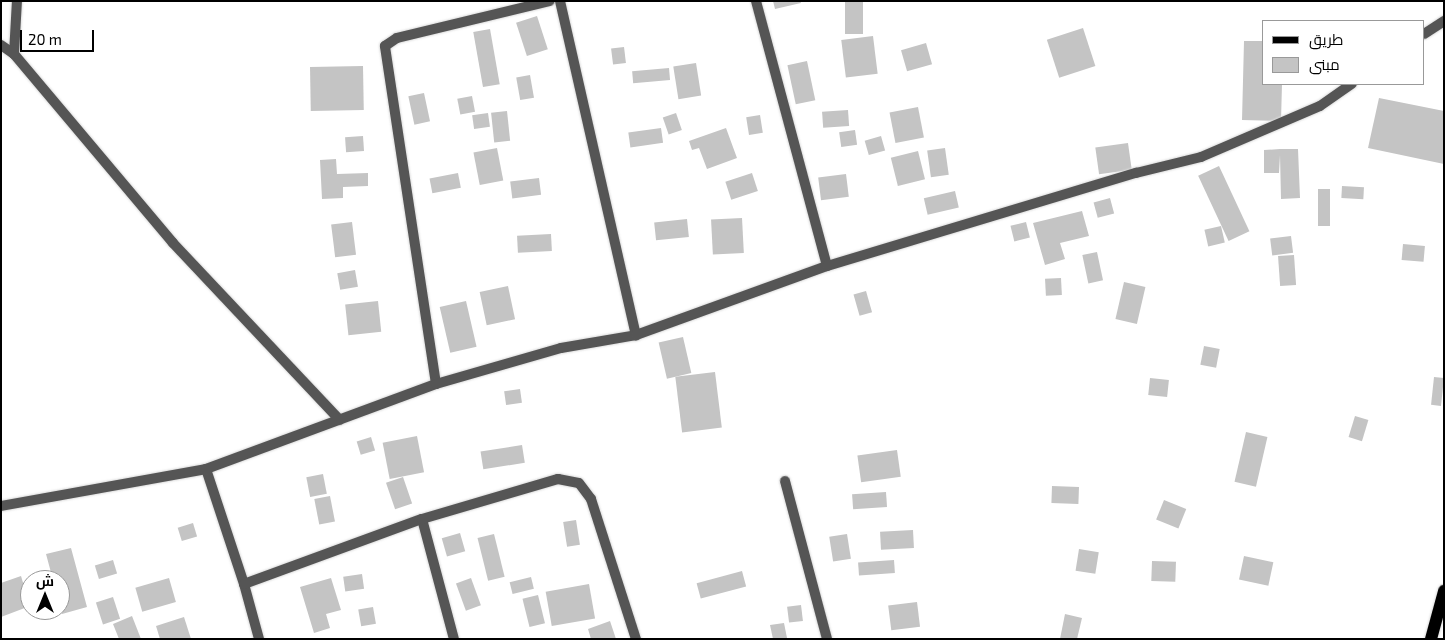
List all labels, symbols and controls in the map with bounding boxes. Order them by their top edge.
scale bar [22,20,96,52]
legend [1262,20,1425,85]
text: 20 m [28,30,62,48]
text: طريق [1309,30,1343,48]
text: مبنى [1309,55,1340,73]
north arrow [20,570,70,620]
text: ش [36,572,54,589]

